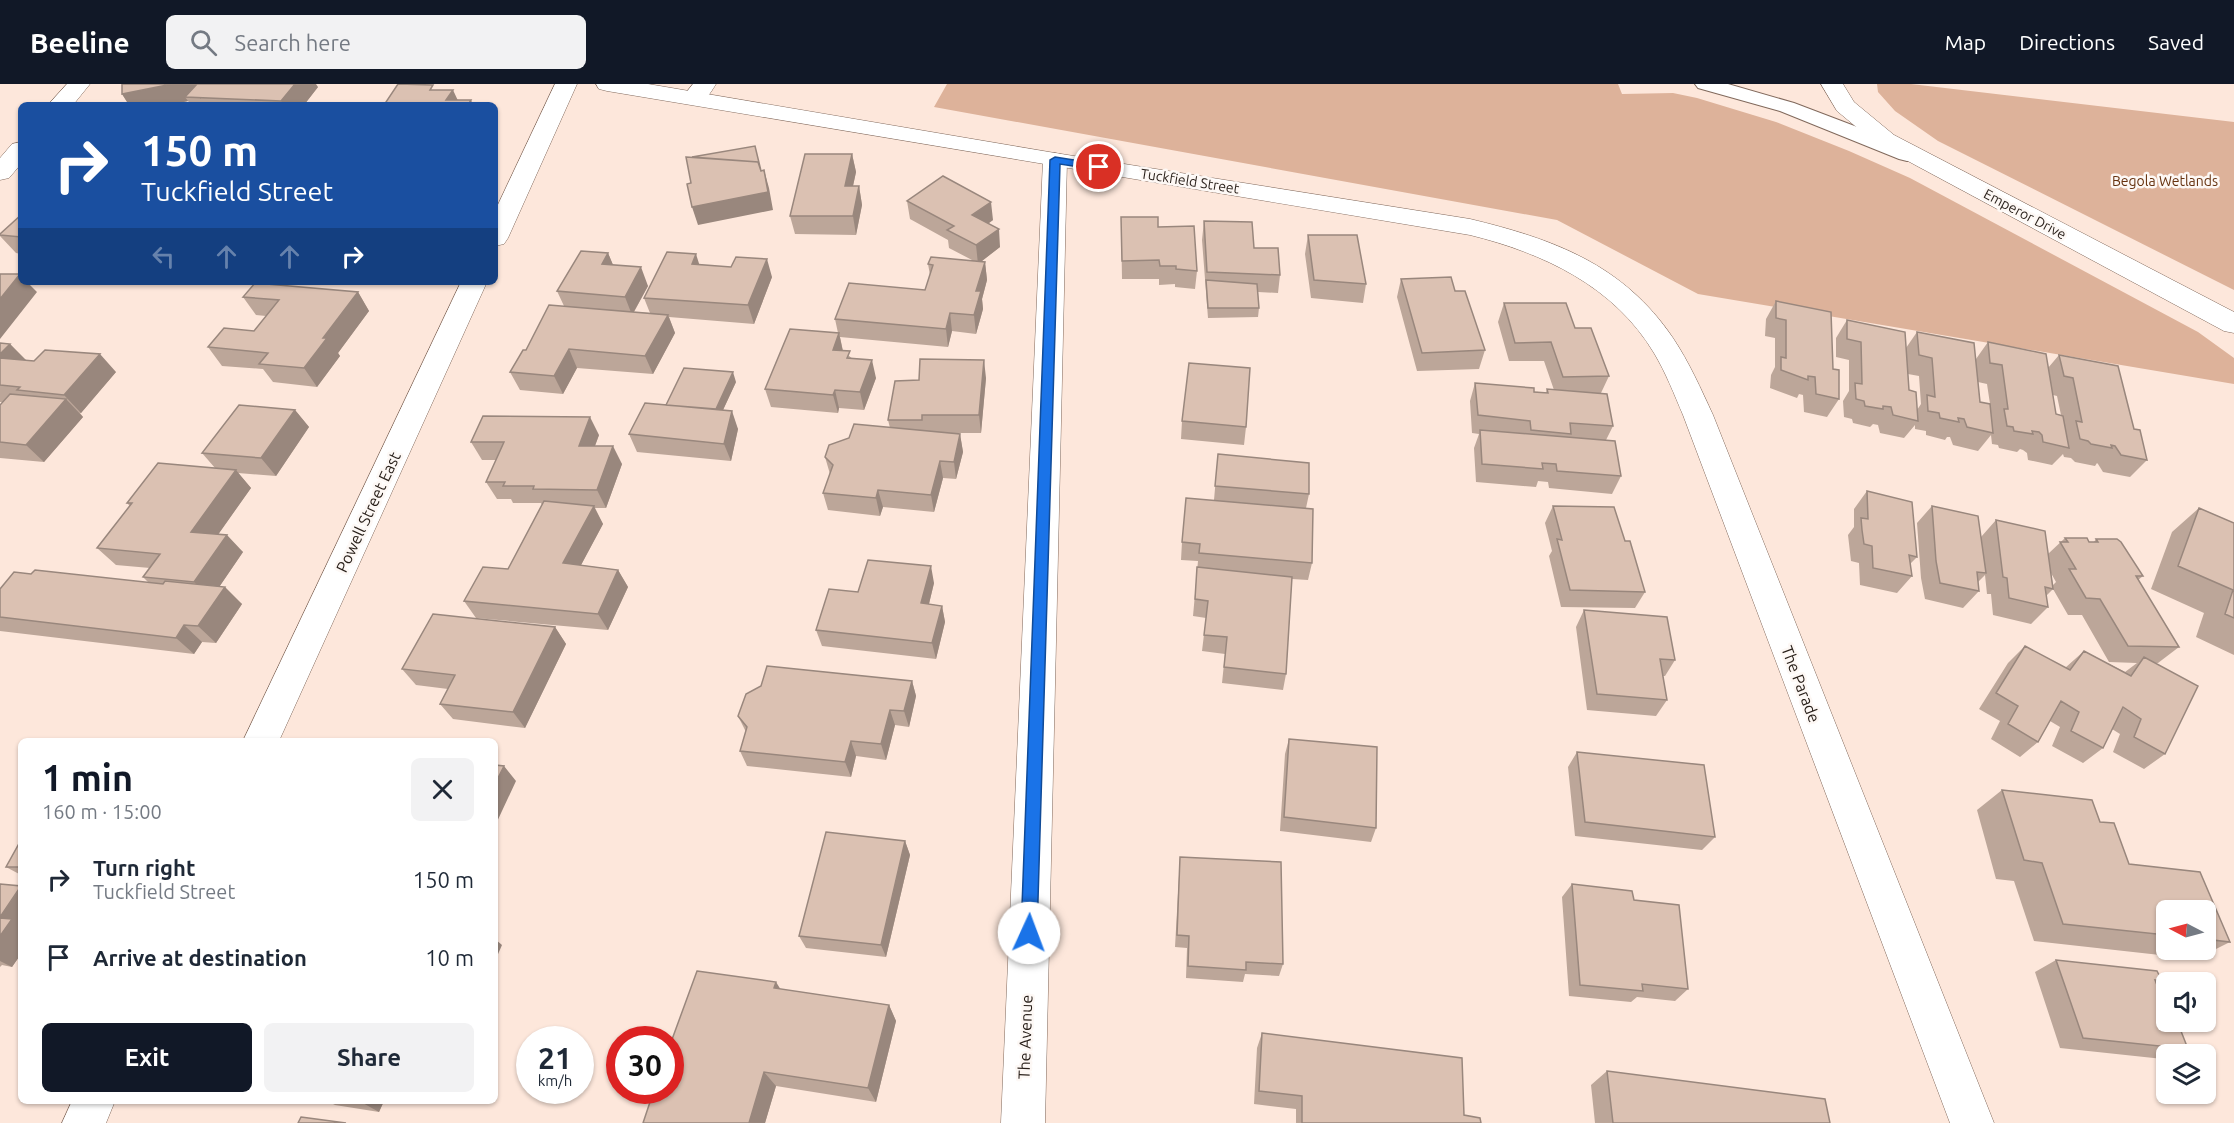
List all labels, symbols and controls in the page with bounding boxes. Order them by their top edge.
search box [166,15,586,69]
icon: search [187,26,220,59]
text: Beeline [30,27,130,58]
text: Search here [235,30,351,55]
text: Map [1945,30,1986,54]
text: Directions [2019,30,2115,54]
text: Saved [2148,30,2204,54]
icon: right [42,126,120,204]
text: 150 m [141,127,258,174]
pin [1073,141,1124,192]
icon: arrive [1082,150,1115,183]
street label: Tuckfield Street [1140,165,1241,197]
park label: Begola Wetlands [2112,173,2218,189]
text: Tuckfield Street [141,176,333,206]
street label: Emperor Drive [1981,186,2069,242]
icon: left [147,240,180,273]
icon: ahead [210,240,243,273]
icon: ahead [273,240,306,273]
icon: right [336,240,369,273]
street label: Powell Street East [332,448,404,575]
street label: The Parade [1778,643,1824,725]
text: 1 min [42,757,133,798]
button: close [411,758,474,821]
text: 160 m · 15:00 [42,800,162,823]
text: Turn right [93,855,195,880]
icon: right [42,863,75,896]
text: 150 m [413,867,474,892]
text: Tuckfield Street [93,880,235,903]
north arrow [2156,900,2216,960]
map controls [2156,900,2216,1104]
position arrow [997,901,1061,965]
icon: arrive [42,941,75,974]
text: Arrive at destination [93,945,307,970]
text: 10 m [425,945,474,970]
button: sound [2156,972,2216,1032]
street label: The Avenue [1015,994,1035,1080]
button: Exit [42,1023,252,1092]
button: Share [264,1023,474,1092]
speed limit sign: 30 [606,1026,684,1104]
text: 21 [538,1041,572,1075]
button: layers [2156,1044,2216,1104]
text: km/h [538,1072,572,1089]

